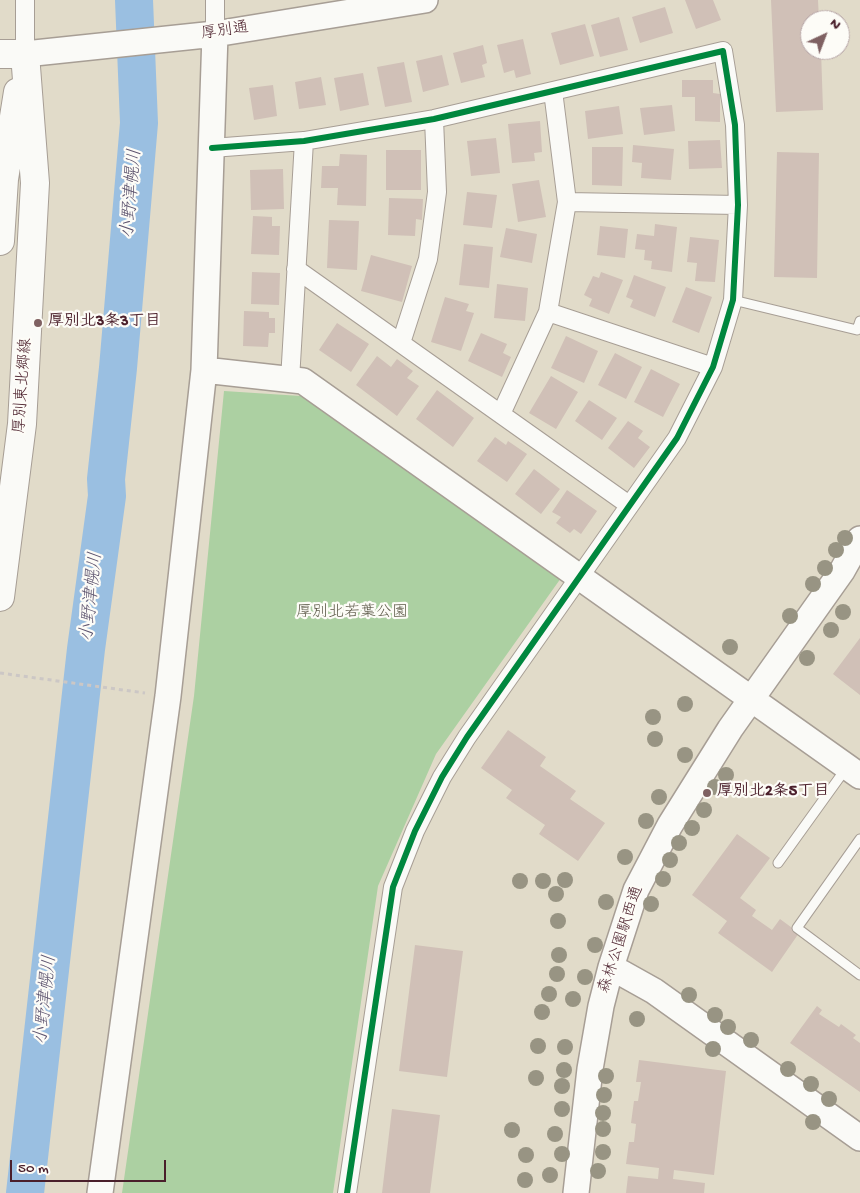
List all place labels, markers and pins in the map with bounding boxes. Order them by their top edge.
place label: 厚別北3条3丁目 [48,313,161,333]
marker: 厚別北3条3丁目 [32,317,44,329]
place label: 厚別北2条5丁目 [717,783,829,803]
marker: 厚別北2条5丁目 [701,787,713,799]

